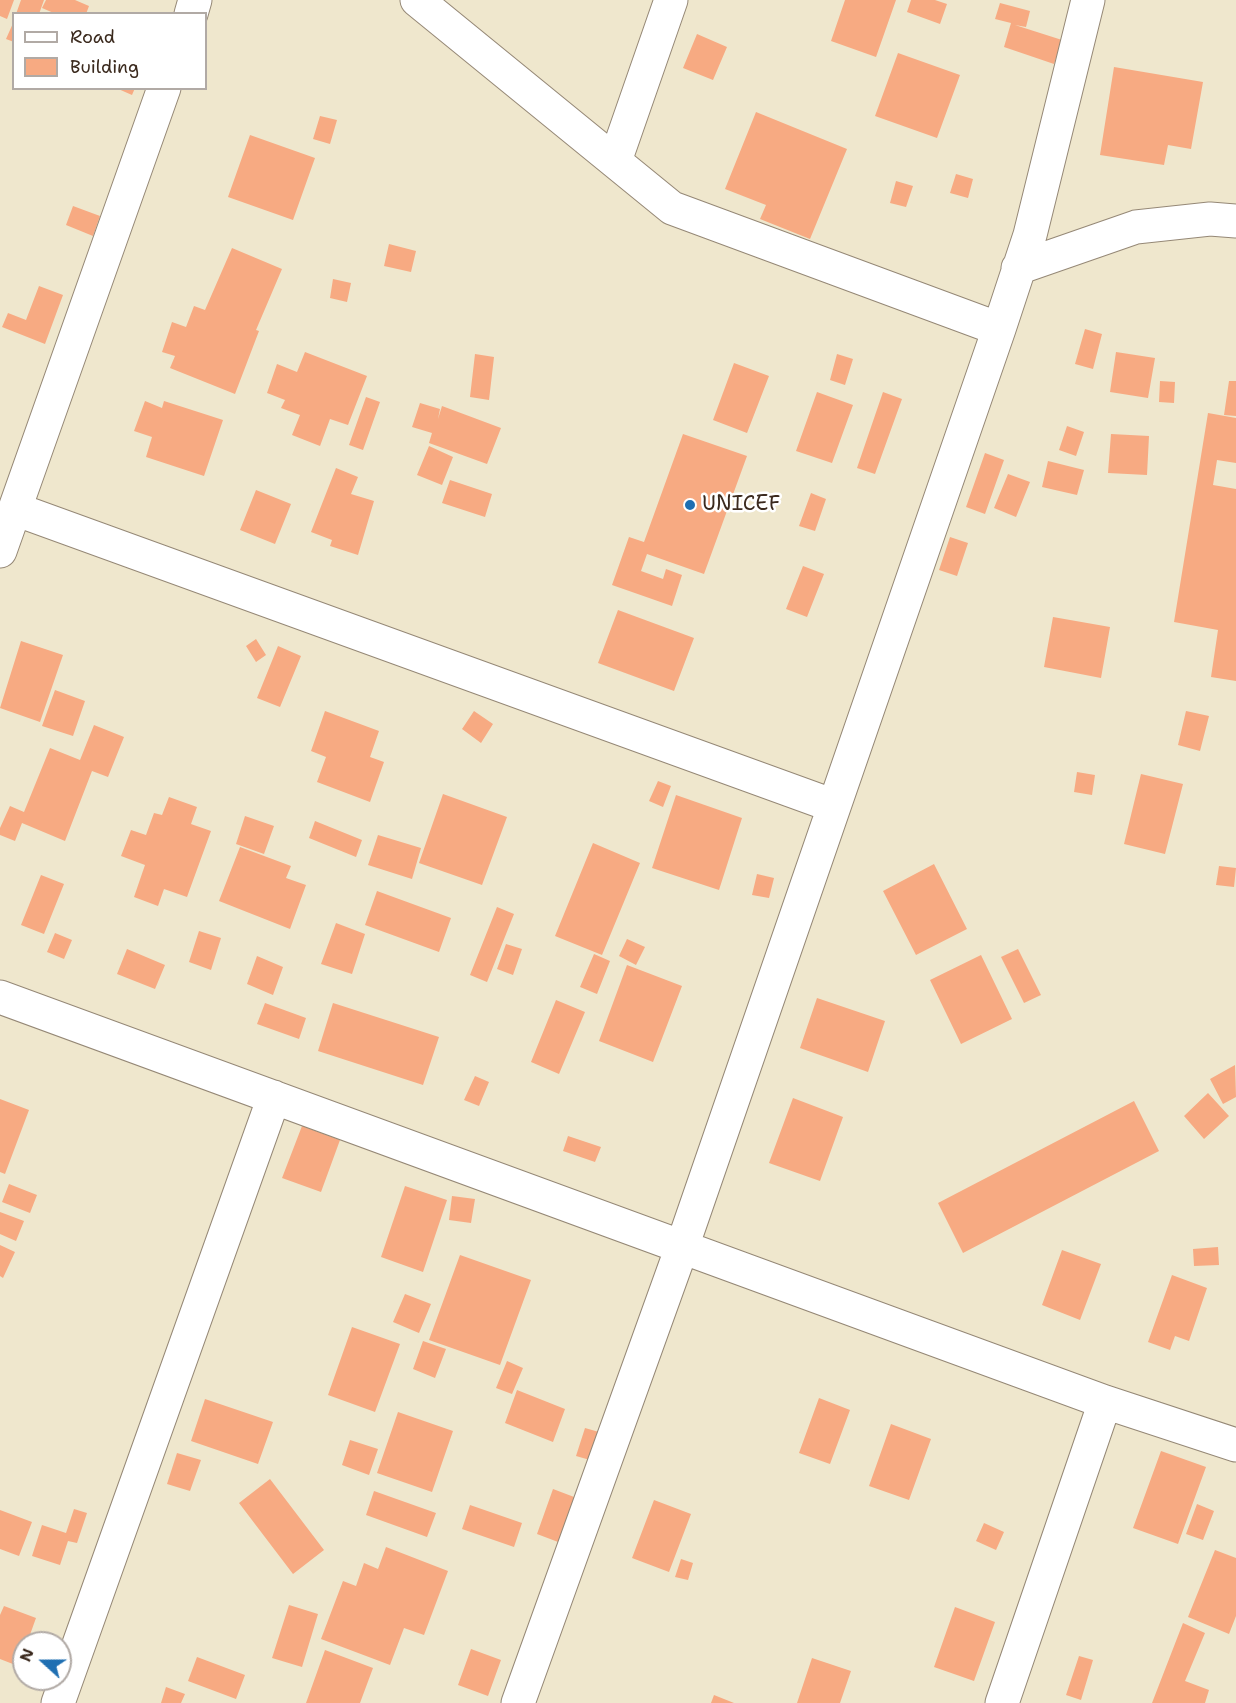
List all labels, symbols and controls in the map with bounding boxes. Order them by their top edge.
legend [12,12,207,90]
text: Road [70,25,115,49]
text: Building [70,55,139,79]
place label: UNICEF [702,492,780,518]
marker: UNICEF [683,498,697,512]
north arrow [12,1631,72,1691]
text: N [15,1645,39,1665]

